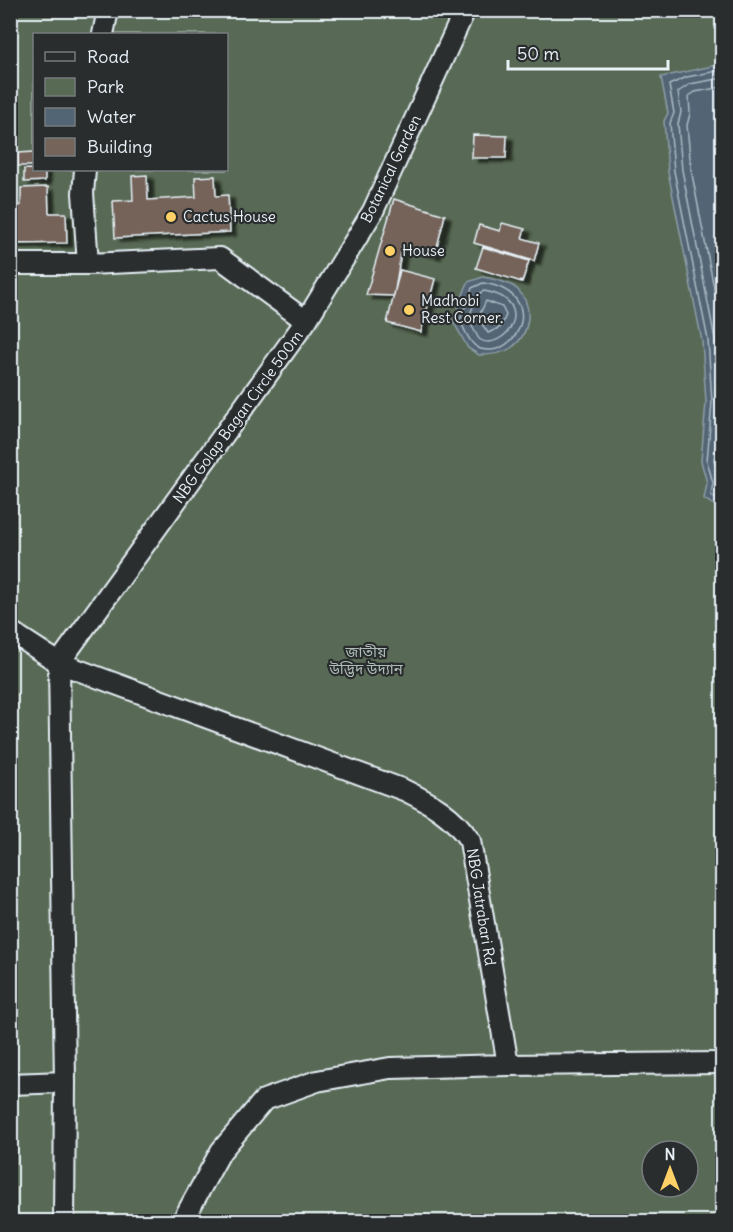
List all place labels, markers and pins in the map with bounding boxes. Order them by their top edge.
place label: Cactus House [183,207,276,226]
marker: Cactus House [164,210,178,224]
place label: House [402,241,445,260]
marker: House [383,244,397,258]
place label: Madhobi Rest Corner. [421,291,503,327]
marker: Madhobi Rest Corner. [402,303,416,317]

